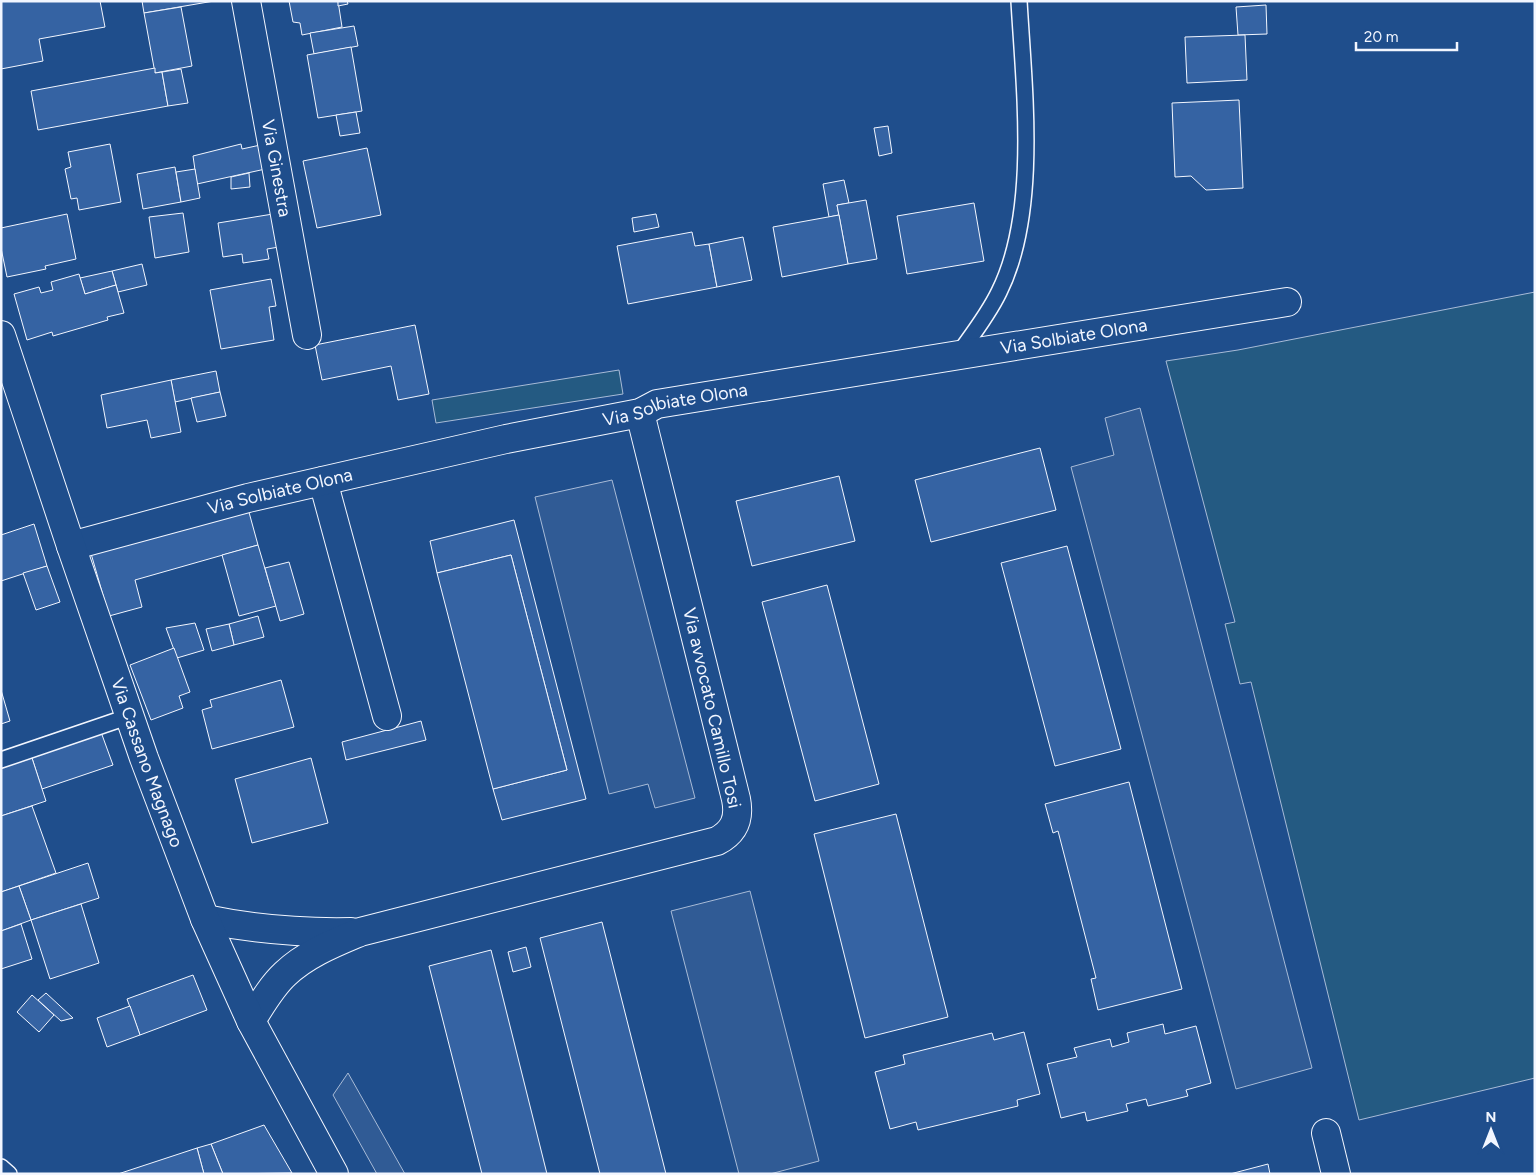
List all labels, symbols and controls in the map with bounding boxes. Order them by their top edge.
scale bar [1356,20,1457,52]
text: 20 m [1364,28,1398,46]
street label: Via Ginestra [257,118,296,219]
street label: Via Solbiate Olona [999,314,1149,359]
street label: Via Solbiate Olona [601,379,749,431]
street label: Via Solbiate Olona [205,463,355,520]
street label: Via avvocato Camillo Tosi [678,606,746,810]
street label: Via Cassano Magnago [106,675,188,851]
north arrow [1466,1105,1516,1155]
text: N [1486,1109,1496,1126]

